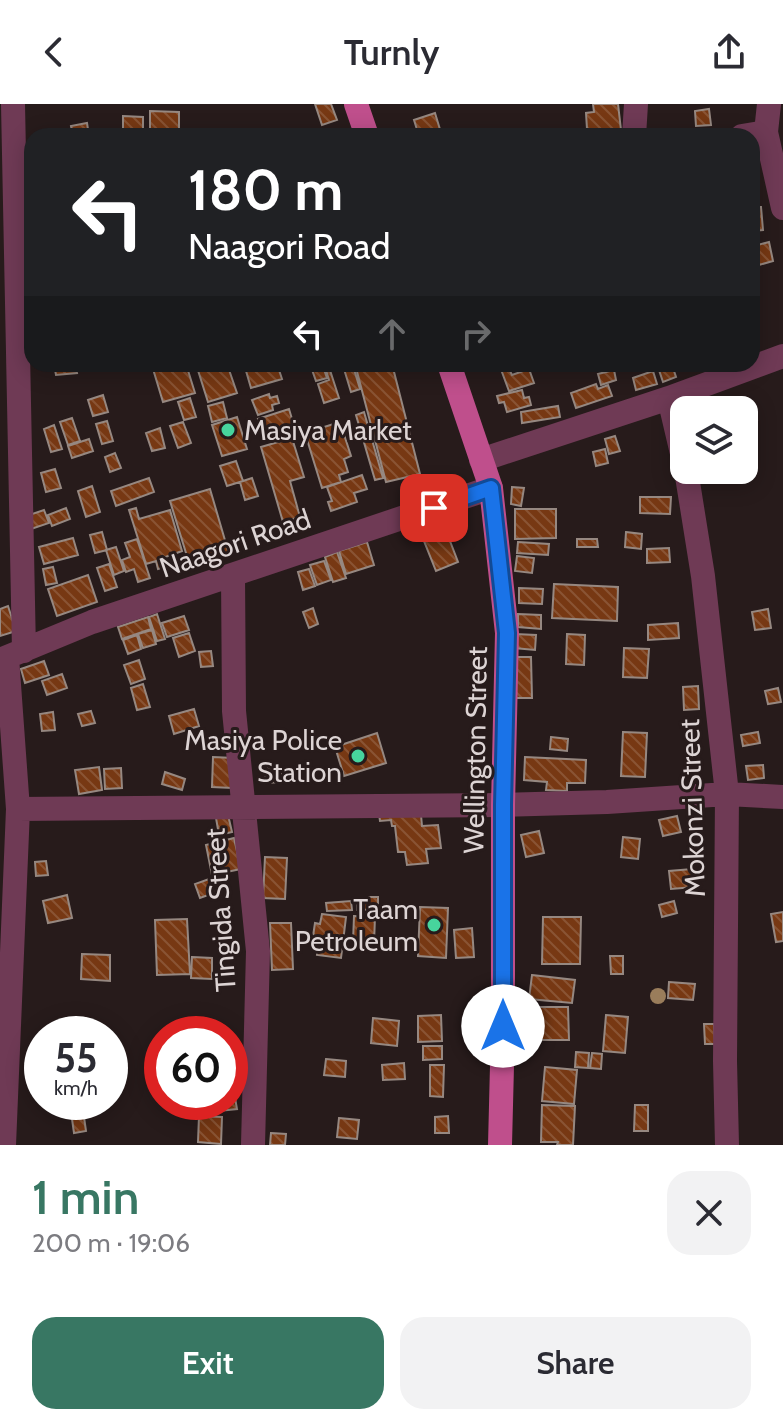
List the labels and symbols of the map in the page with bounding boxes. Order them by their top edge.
place label: Masiya Market [244,413,412,447]
marker: Masiya Market [219,421,237,439]
pin [400,474,468,542]
street label: Naagori Road [155,501,315,585]
street label: Wellington Street [456,646,494,854]
street label: Mokonzi Street [672,718,712,898]
place label: Masiya Police Station [184,723,342,789]
marker: Masiya Police Station [349,747,367,765]
street label: Tingida Street [197,827,243,993]
place label: Taam Petroleum [295,892,418,958]
marker: Taam Petroleum [425,916,443,934]
position arrow [461,984,545,1068]
speed limit sign: 60 [144,1016,248,1120]

